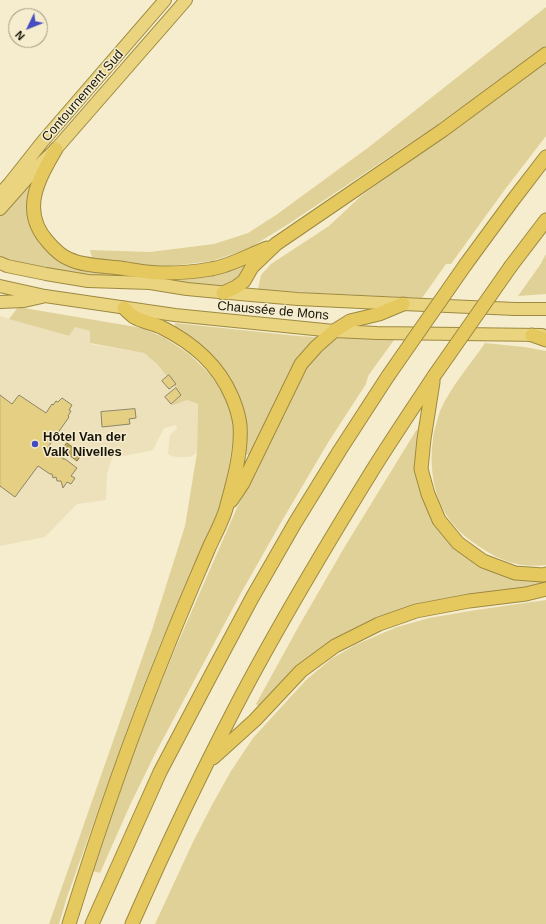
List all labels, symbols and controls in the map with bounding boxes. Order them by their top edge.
north arrow [8,8,48,48]
text: N [13,29,27,43]
street label: Contournement Sud [39,47,127,145]
street label: Chaussée de Mons [217,298,329,324]
place label: Hôtel Van der Valk Nivelles [43,429,126,460]
marker: Hôtel Van der Valk Nivelles [30,439,40,449]

